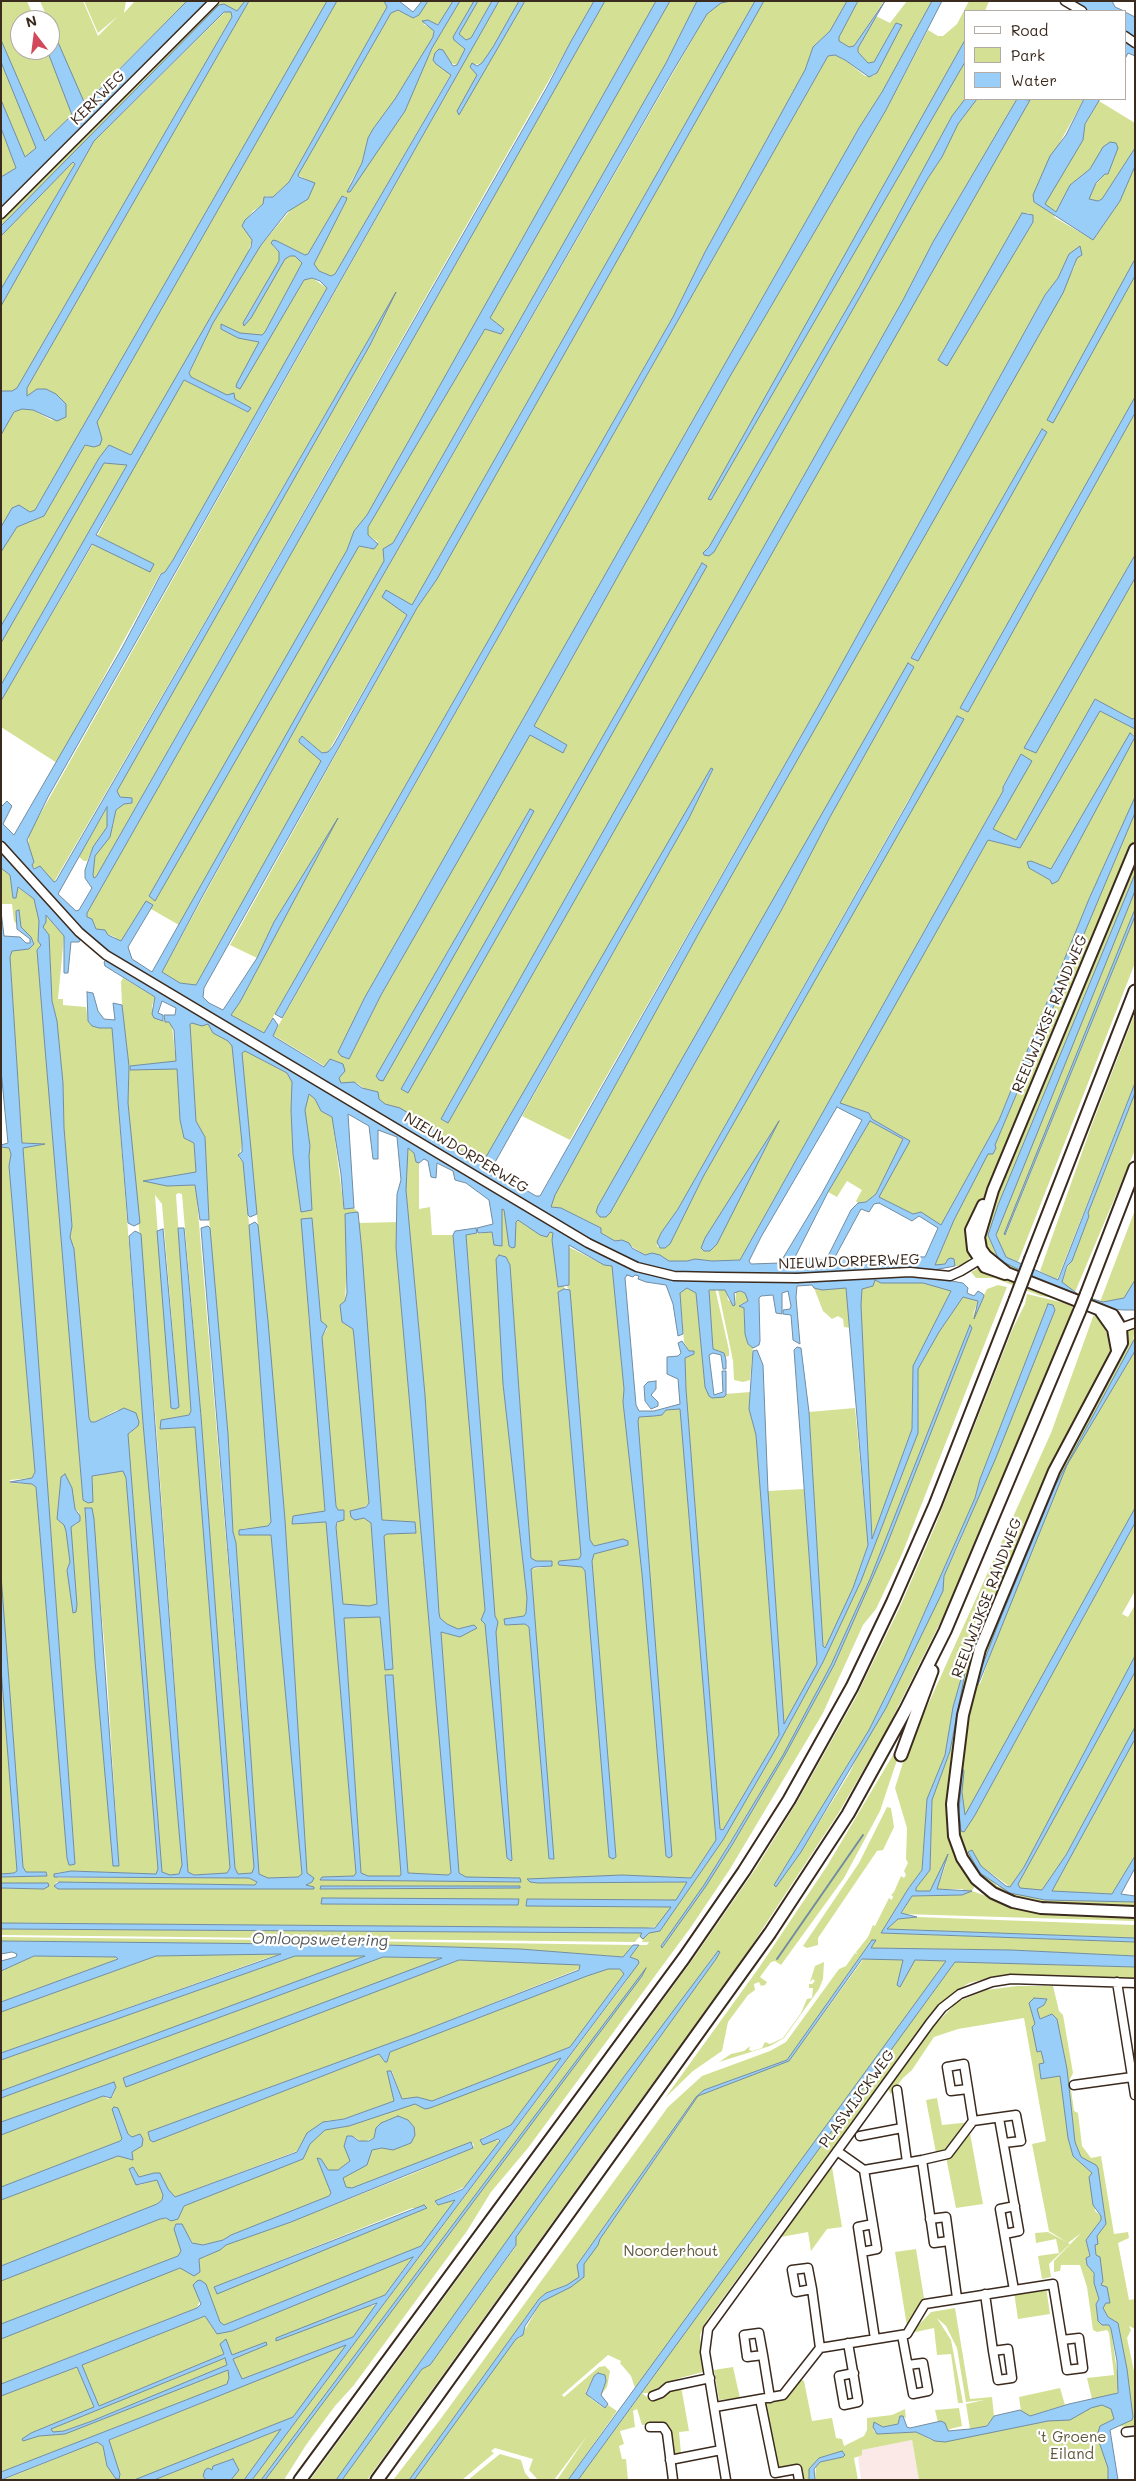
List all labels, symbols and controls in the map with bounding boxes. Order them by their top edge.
north arrow [10,10,60,60]
text: N [24,10,39,32]
legend [964,10,1126,100]
text: Road [1011,20,1048,40]
text: Park [1011,45,1045,65]
street label: KERKWEG [67,67,129,129]
text: Water [1011,70,1057,90]
street label: REEUWIJKSE RANDWEG [1009,932,1091,1096]
street label: NIEUWDORPERWEG [401,1109,531,1197]
street label: NIEUWDORPERWEG [778,1251,920,1273]
street label: REEUWIJKSE RANDWEG [948,1515,1026,1681]
water label: Omloopswetering [252,1929,388,1951]
street label: PLASWIJCKWEG [815,2047,899,2151]
park label: Noorderhout [624,2242,718,2260]
park label: 't Groene Eiland [1037,2428,1107,2463]

